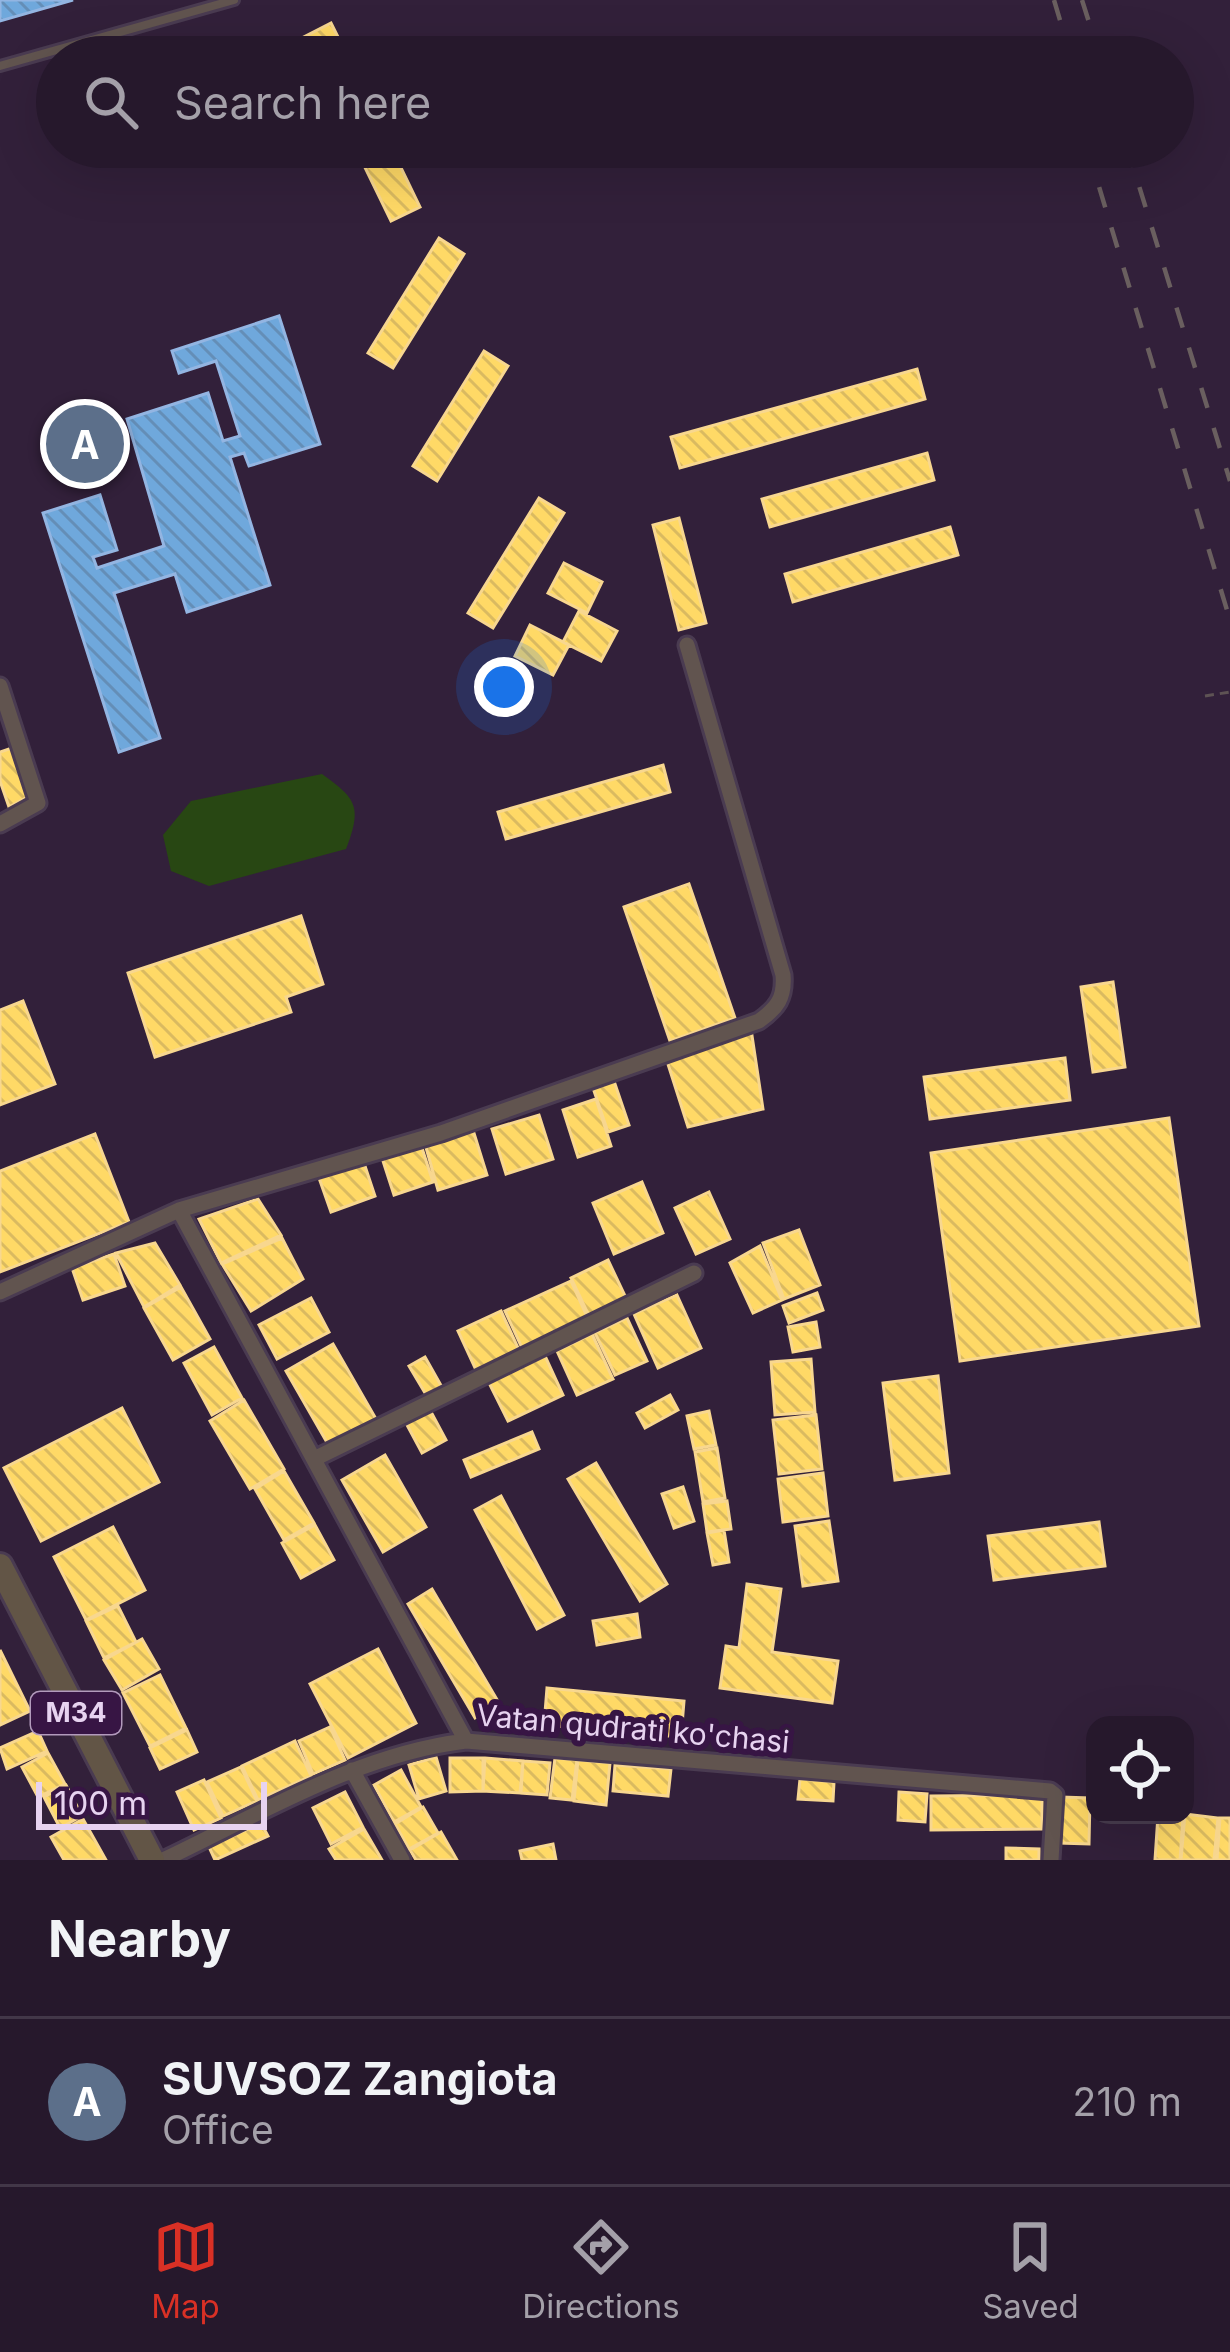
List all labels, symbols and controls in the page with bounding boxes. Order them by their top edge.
search box [36,36,1194,168]
icon: search [78,69,144,135]
text: Search here [174,75,431,130]
pin: A [46,399,124,489]
your location [474,657,534,717]
road number: M34 [31,1692,121,1734]
street label: Vatan qudrati ko'chasi [475,1696,791,1760]
map controls [1086,1716,1194,1824]
button: locate [1086,1716,1194,1824]
scale bar [36,1776,267,1829]
text: 100 m [54,1783,147,1823]
text: Nearby [48,1908,231,1969]
text: SUVSOZ Zangiota [162,2051,558,2106]
text: A [72,2078,102,2125]
text: 210 m [1073,2078,1182,2125]
text: Office [162,2106,274,2153]
tab: Map [151,2214,220,2326]
tab: Directions [522,2214,680,2326]
tab: Saved [982,2214,1079,2326]

